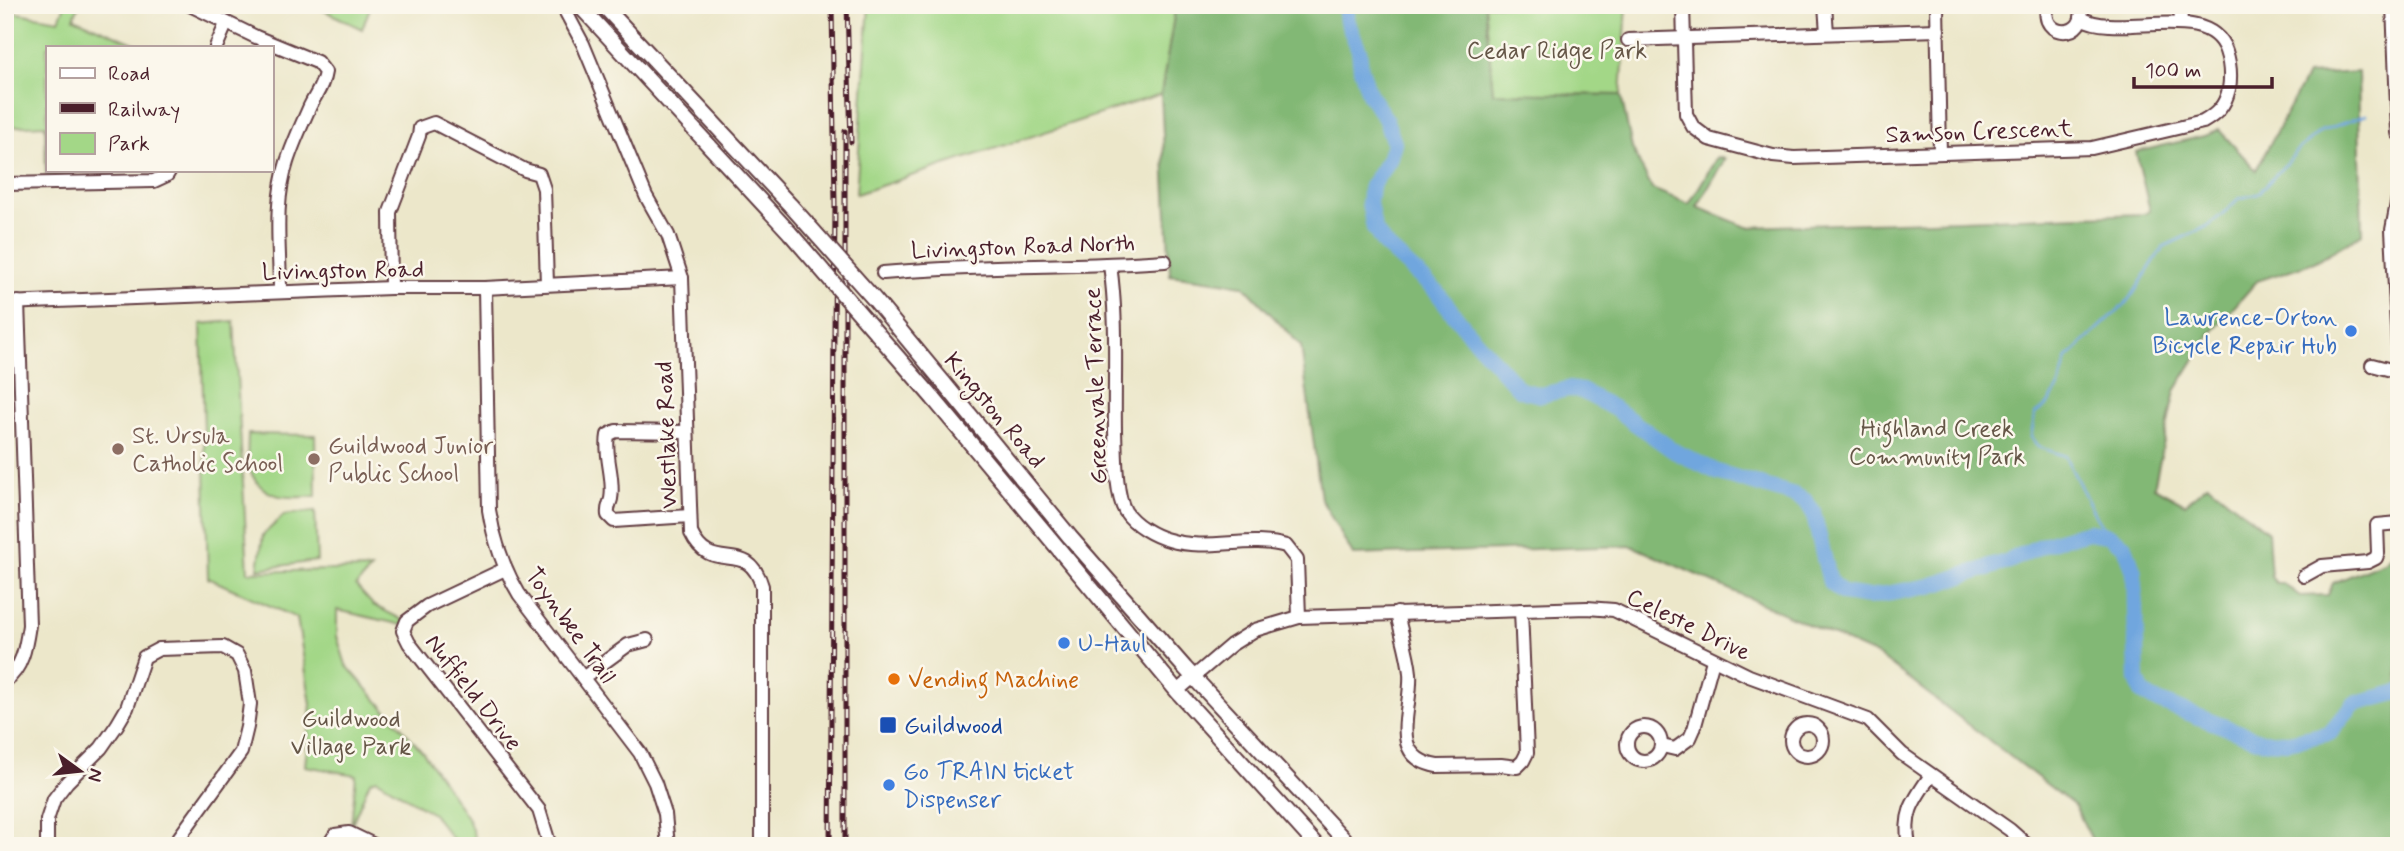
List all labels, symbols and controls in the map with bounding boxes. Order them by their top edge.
park label: Cedar Ridge Park [1467,36,1647,69]
legend [46,46,273,172]
scale bar [2134,46,2273,90]
text: 100 m [2145,57,2201,85]
text: Road [108,60,150,88]
text: Railway [108,96,180,124]
street label: Samson Crescent [1885,114,2073,151]
text: Park [108,130,150,158]
street label: Livingston Road North [910,228,1136,267]
street label: Livingston Road [262,255,424,288]
street label: Greenvale Terrace [1078,287,1115,485]
place label: Lawrence-Orton Bicycle Repair Hub [2152,303,2337,362]
marker: Lawrence-Orton Bicycle Repair Hub [2343,323,2359,339]
street label: Kingston Road [935,346,1052,477]
street label: Westlake Road [649,361,686,509]
park label: Highland Creek Community Park [1849,414,2025,473]
place label: St. Ursula Catholic School [132,421,283,480]
place label: Guildwood Junior Public School [328,431,493,490]
marker: St. Ursula Catholic School [110,441,126,457]
marker: Guildwood Junior Public School [306,451,322,467]
street label: Toynbee Trail [517,562,622,690]
street label: Celeste Drive [1621,582,1756,669]
street label: Nuffield Drive [417,628,528,758]
place label: U-Haul [1078,629,1147,660]
marker: U-Haul [1056,635,1072,651]
place label: Vending Machine [908,665,1079,699]
marker: Vending Machine [886,671,902,687]
park label: Guildwood Village Park [291,704,411,763]
place label: Guildwood [904,711,1003,742]
marker: Guildwood [878,715,898,735]
north arrow [46,736,116,806]
place label: Go TRAIN ticket Dispenser [903,757,1074,816]
text: N [81,766,109,784]
marker: Go TRAIN ticket Dispenser [881,777,897,793]

